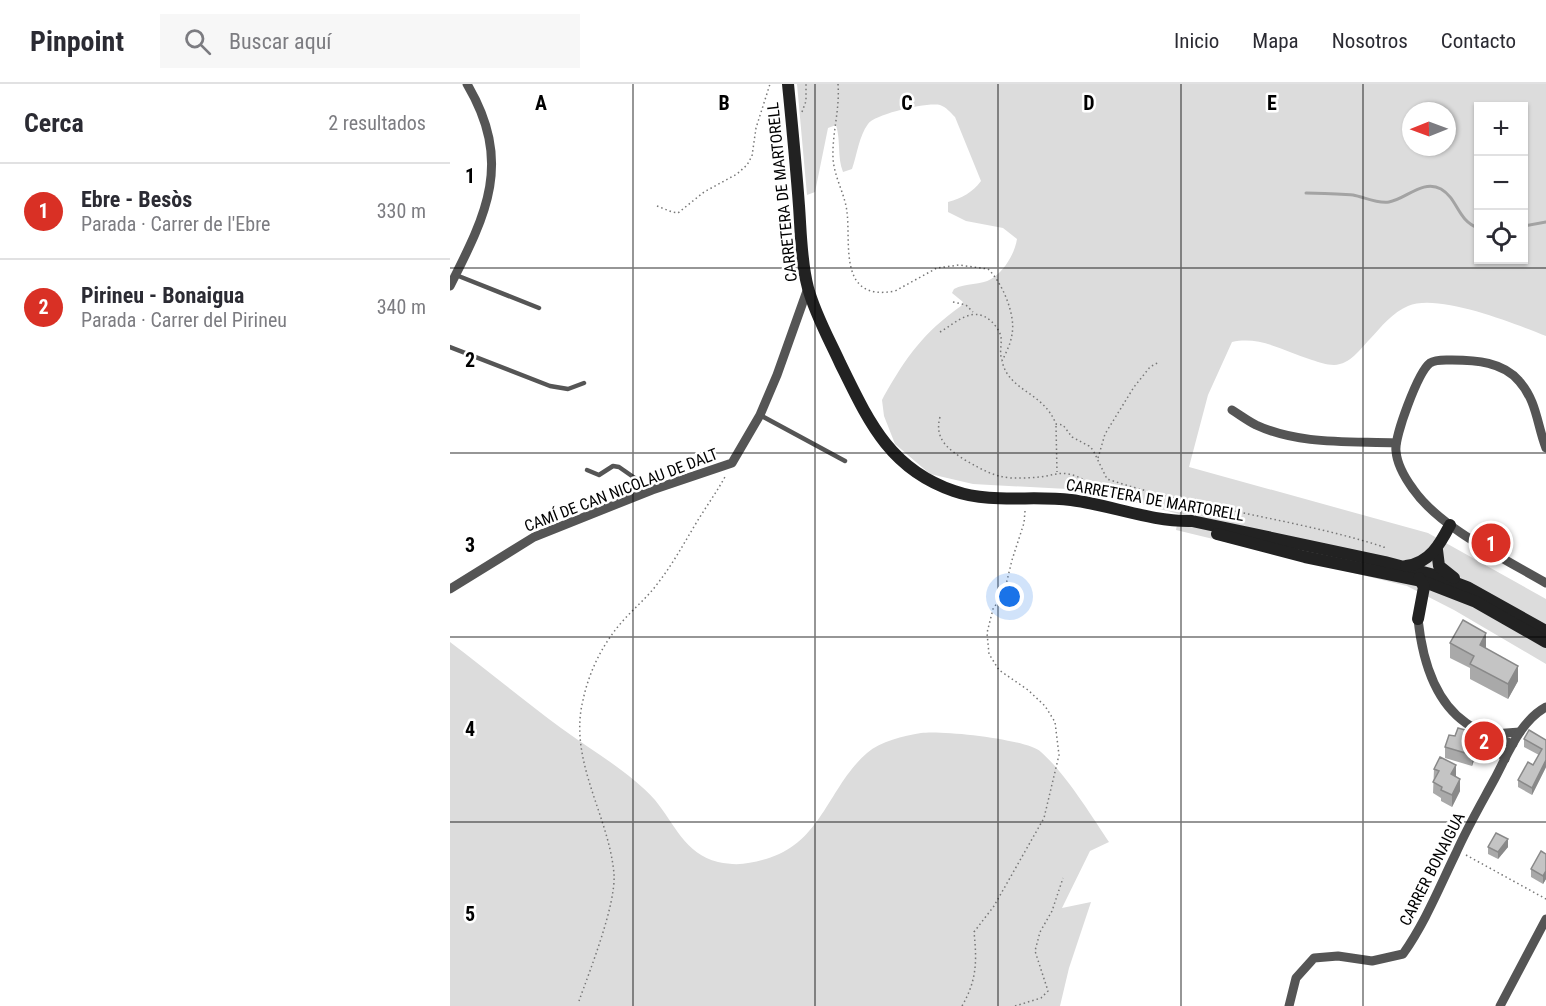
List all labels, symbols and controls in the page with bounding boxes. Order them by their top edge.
search box [160,14,580,68]
text: Pinpoint [30,25,124,58]
icon: search [181,25,214,58]
text: Buscar aquí [229,29,331,54]
text: Inicio [1174,29,1219,53]
text: Mapa [1252,29,1299,53]
text: Nosotros [1332,29,1408,53]
text: Contacto [1441,29,1516,53]
text: A [535,91,547,115]
text: B [718,91,730,115]
text: C [901,91,913,115]
text: D [1083,91,1095,115]
text: E [1267,91,1277,115]
street label: CARRETERA DE MARTORELL [763,101,801,283]
north arrow [1402,102,1456,156]
map controls [1474,102,1528,264]
button: + [1474,102,1528,156]
text: Cerca [24,108,84,138]
text: 2 resultados [328,111,426,135]
button: − [1474,156,1528,210]
text: 1 [465,164,475,188]
text: Ebre - Besòs [81,187,192,212]
text: 1 [38,199,49,223]
text: 330 m [377,199,426,223]
button: locate [1474,210,1528,264]
text: Parada · Carrer de l'Ebre [81,212,270,236]
text: Pirineu - Bonaigua [81,283,244,308]
text: 2 [38,295,49,319]
text: 340 m [377,295,426,319]
text: Parada · Carrer del Pirineu [81,308,287,332]
text: 2 [465,348,475,372]
street label: CAMÍ DE CAN NICOLAU DE DALT [522,444,720,536]
street label: CARRETERA DE MARTORELL [1064,475,1246,525]
pin: 1 [1472,520,1510,566]
text: 3 [465,533,475,557]
your location [995,582,1024,611]
text: 4 [465,717,475,741]
pin: 2 [1464,718,1504,764]
street label: CARRER BONAIGUA [1395,809,1469,929]
text: 5 [465,902,475,926]

